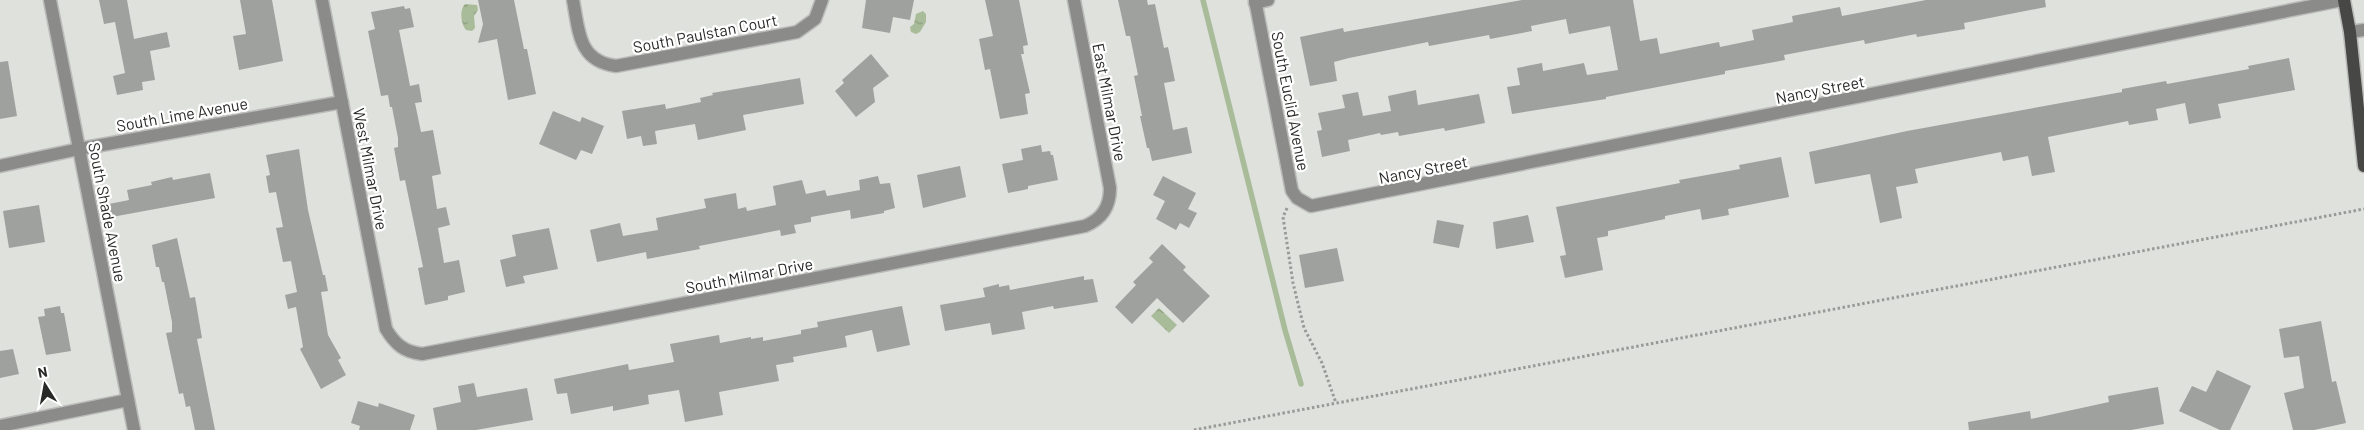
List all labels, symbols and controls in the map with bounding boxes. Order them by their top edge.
street label: South Paulstan Court [631,10,779,56]
street label: South Euclid Avenue [1268,30,1314,172]
street label: East Milmar Drive [1089,41,1131,163]
street label: Nancy Street [1774,71,1866,107]
street label: South Lime Avenue [115,93,249,135]
street label: West Milmar Drive [350,107,392,231]
street label: South Shade Avenue [85,141,131,283]
street label: Nancy Street [1377,151,1469,187]
street label: South Milmar Drive [684,253,814,297]
north arrow [20,360,70,410]
text: N [36,363,49,381]

